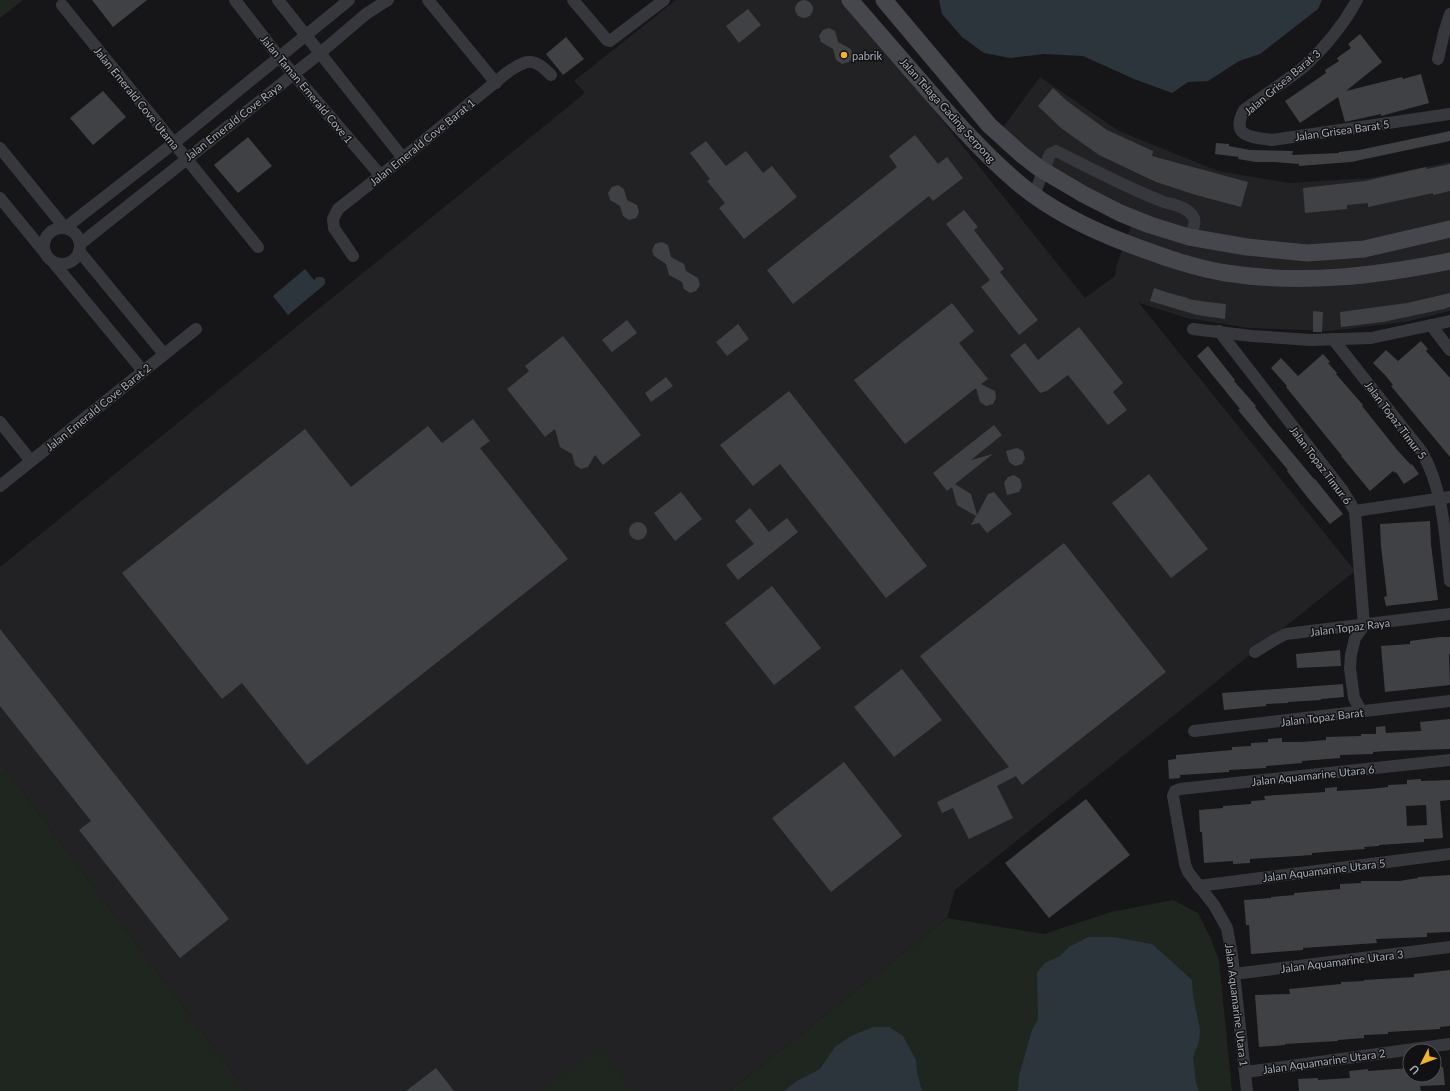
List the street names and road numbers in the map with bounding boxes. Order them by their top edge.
street label: Jalan Taman Emerald Cove 1 [258,32,356,146]
street label: Jalan Emerald Cove Utama [92,44,182,152]
street label: Jalan Grisea Barat 3 [1241,46,1323,118]
street label: Jalan Telaga Gading Serpong [897,55,999,165]
street label: Jalan Emerald Cove Raya [182,79,284,163]
street label: Jalan Emerald Cove Barat 1 [367,96,477,188]
street label: Jalan Grisea Barat 5 [1294,117,1390,143]
street label: Jalan Emerald Cove Barat 2 [43,361,153,453]
street label: Jalan Topaz Timur 5 [1362,378,1430,462]
street label: Jalan Topaz Timur 6 [1287,423,1355,507]
street label: Jalan Topaz Raya [1309,616,1391,638]
street label: Jalan Topaz Barat [1280,705,1364,729]
street label: Jalan Aquamarine Utara 6 [1251,762,1375,788]
street label: Jalan Aquamarine Utara 5 [1262,856,1386,884]
street label: Jalan Aquamarine Utara 1 [1223,943,1251,1067]
street label: Jalan Aquamarine Utara 3 [1280,947,1404,975]
street label: Jalan Aquamarine Utara 2 [1262,1046,1386,1076]

